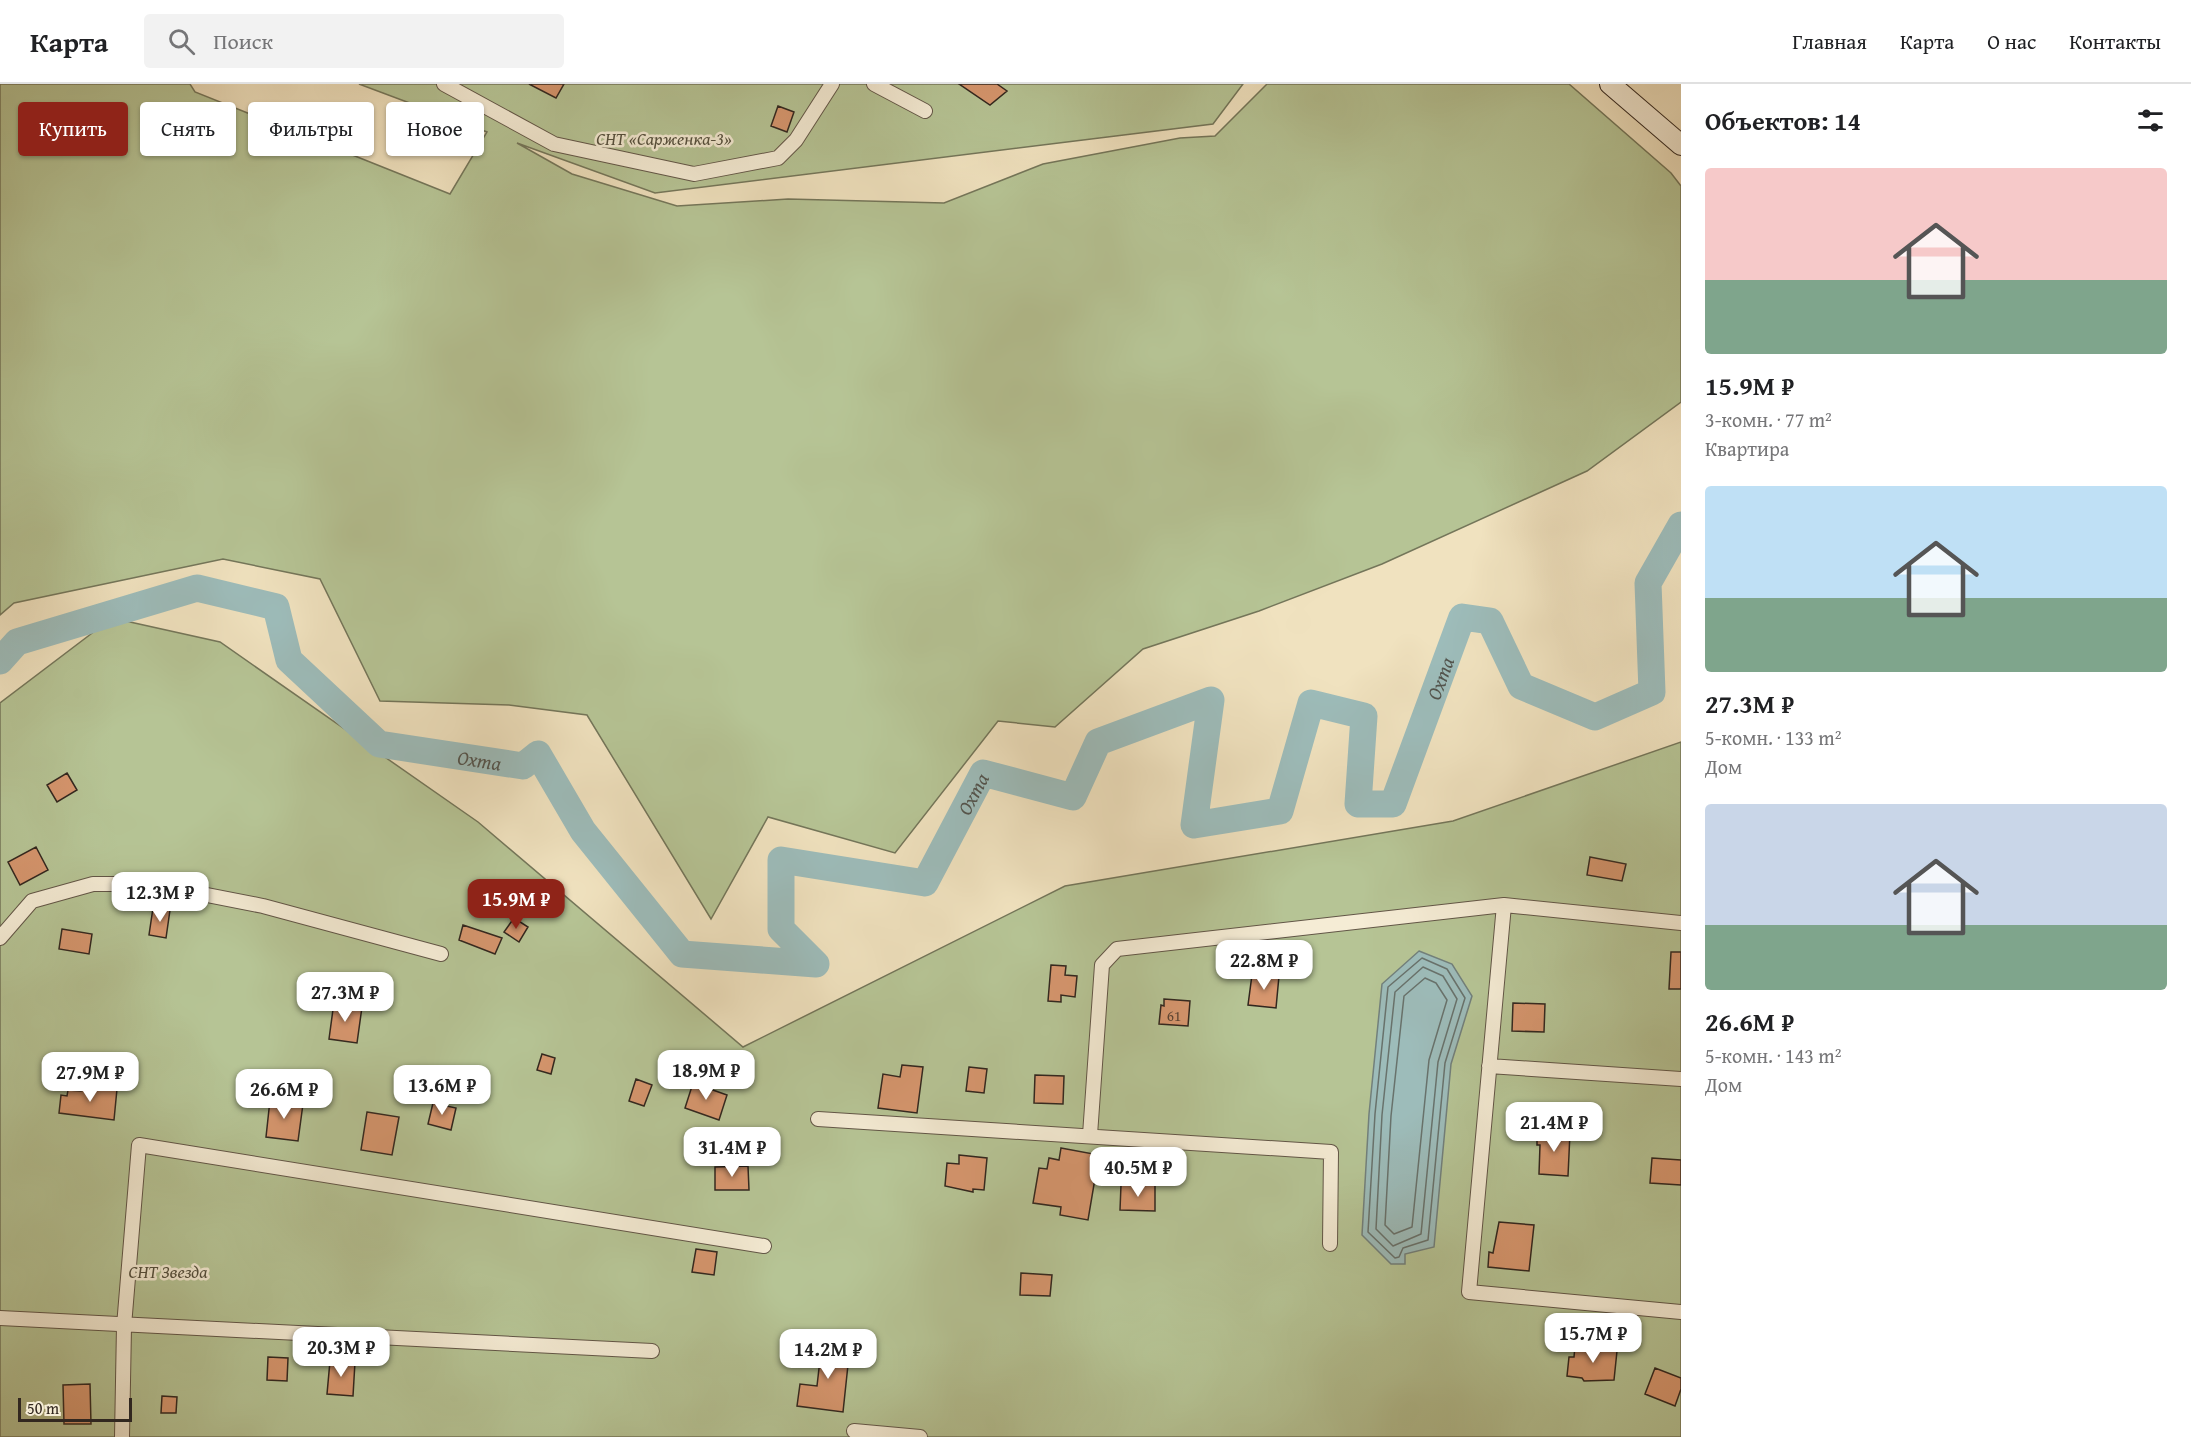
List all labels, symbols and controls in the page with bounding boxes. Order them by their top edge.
search box [144,14,564,68]
text: Карта [30,21,108,62]
icon: search [165,25,198,58]
text: Поиск [213,25,273,57]
text: Главная [1792,26,1867,57]
text: Карта [1900,26,1954,57]
text: О нас [1987,26,2036,57]
text: Контакты [2069,26,2161,57]
text: Объектов: 14 [1705,101,1861,140]
chip: Купить [18,102,128,156]
chip: Снять [140,102,236,156]
chip: Фильтры [248,102,374,156]
chip: Новое [386,102,484,156]
icon: filters [2134,104,2167,137]
park label: СНТ «Сарженка-3» [596,125,732,152]
icon: home [1882,207,1990,315]
text: 15.9M ₽ [1705,366,1794,405]
text: 3-комн. · 77 m² [1705,405,1832,434]
text: Квартира [1705,434,1789,463]
icon: home [1882,525,1990,633]
water label: Охта [1418,652,1461,704]
text: 27.3M ₽ [1705,684,1794,723]
text: 5-комн. · 133 m² [1705,723,1841,752]
water label: Охта [456,742,504,777]
text: Дом [1705,752,1742,781]
water label: Охта [949,767,996,820]
icon: home [1882,843,1990,951]
pin: 12.3M ₽ [105,872,215,923]
text: 12.3M ₽ [126,877,194,906]
pin: 15.9M ₽ [461,879,571,930]
text: 15.9M ₽ [482,884,550,913]
pin: 22.8M ₽ [1209,940,1319,991]
text: 22.8M ₽ [1230,945,1298,974]
pin: 27.3M ₽ [290,972,400,1023]
text: 27.3M ₽ [311,977,379,1006]
text: 26.6M ₽ [1705,1002,1794,1041]
house number: 61 [1167,1005,1181,1026]
text: 5-комн. · 143 m² [1705,1041,1841,1070]
pin: 18.9M ₽ [651,1050,761,1101]
pin: 27.9M ₽ [35,1052,145,1103]
text: 18.9M ₽ [672,1055,740,1084]
text: 27.9M ₽ [56,1057,124,1086]
pin: 13.6M ₽ [387,1065,497,1116]
pin: 26.6M ₽ [229,1069,339,1120]
text: 13.6M ₽ [408,1070,476,1099]
text: Дом [1705,1070,1742,1099]
text: 26.6M ₽ [250,1074,318,1103]
pin: 21.4M ₽ [1499,1102,1609,1153]
text: 21.4M ₽ [1520,1107,1588,1136]
pin: 31.4M ₽ [677,1127,787,1178]
text: 31.4M ₽ [698,1132,766,1161]
pin: 40.5M ₽ [1083,1147,1193,1198]
text: 40.5M ₽ [1104,1152,1172,1181]
park label: СНТ Звезда [129,1258,208,1285]
pin: 15.7M ₽ [1538,1313,1648,1364]
text: 15.7M ₽ [1559,1318,1627,1347]
pin: 20.3M ₽ [286,1327,396,1378]
pin: 14.2M ₽ [773,1329,883,1380]
text: 20.3M ₽ [307,1332,375,1361]
text: 14.2M ₽ [794,1334,862,1363]
scale bar [18,1395,132,1422]
text: 50 m [27,1396,59,1420]

